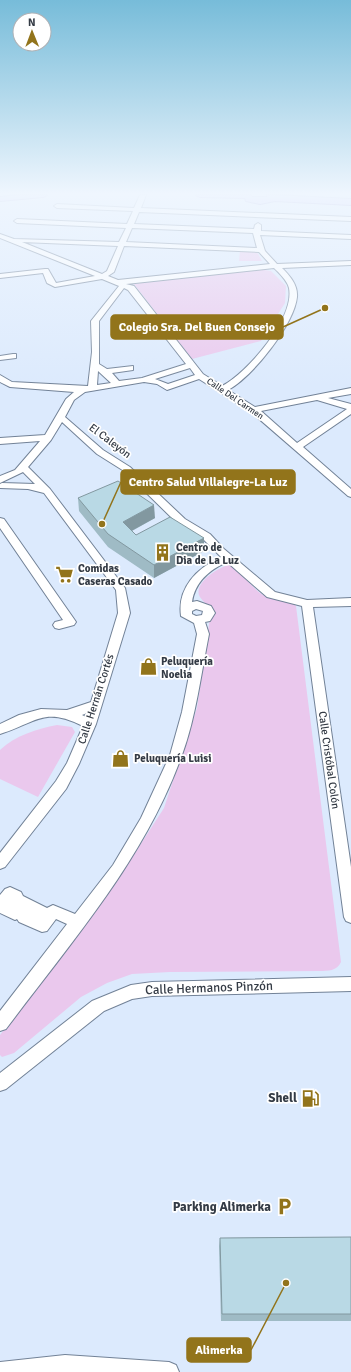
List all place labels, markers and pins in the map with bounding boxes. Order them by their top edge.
callout: Colegio Sra. Del Buen Consejo [111,315,283,339]
callout: Centro Salud Villalegre-La Luz [121,470,295,494]
place label: Centro de Dia de La Luz [176,541,239,567]
building icon: Centro de Dia de La Luz [153,543,173,563]
place label: Comidas Caseras Casado [78,562,153,588]
supermarket icon: Comidas Caseras Casado [55,564,75,584]
place label: Peluquería Noelia [161,655,213,681]
shop icon: Peluquería Noelia [138,657,158,677]
shop icon: Peluquería Luisi [111,748,131,768]
place label: Peluquería Luisi [134,752,212,765]
fuel station icon: Shell [300,1088,320,1108]
place label: Shell [268,1090,297,1106]
parking icon: Parking Alimerka [274,1197,294,1217]
place label: Parking Alimerka [173,1199,271,1215]
callout: Alimerka [187,1338,251,1362]

